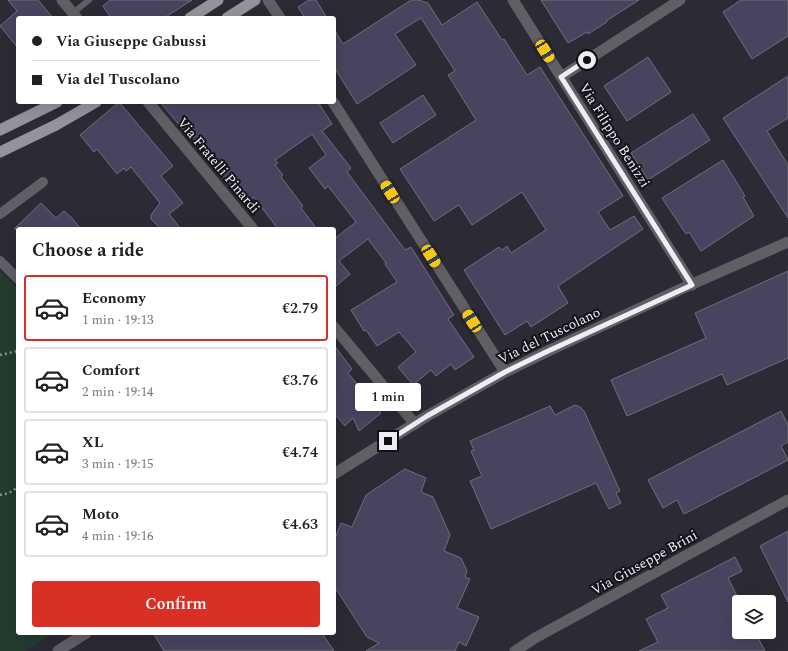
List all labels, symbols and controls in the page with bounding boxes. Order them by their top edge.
text: Via Giuseppe Gabussi [56,30,207,53]
car [534,38,556,64]
route start [578,51,596,69]
text: Via del Tuscolano [56,68,180,91]
street label: Via Filippo Benizzi [574,79,655,192]
street label: Via Fratelli Pinardi [172,113,265,218]
car [379,179,401,205]
text: Choose a ride [32,237,144,264]
car [420,243,442,269]
text: Economy [82,287,146,310]
icon: car [34,290,70,326]
text: €2.79 [282,297,318,320]
street label: Via del Tuscolano [495,302,604,369]
car [460,308,484,334]
text: 1 min · 19:13 [82,310,154,330]
text: Comfort [82,359,140,382]
icon: car [34,362,70,398]
text: €3.76 [282,369,318,392]
text: 2 min · 19:14 [82,382,154,402]
callout: 1 min [355,383,421,411]
text: 1 min [371,387,405,407]
text: XL [82,431,103,454]
route end [379,432,397,450]
icon: car [34,434,70,470]
text: €4.74 [282,441,318,464]
text: 3 min · 19:15 [82,454,154,474]
text: Moto [82,503,119,526]
icon: car [34,506,70,542]
text: €4.63 [282,513,318,536]
street label: Via Giuseppe Brini [587,524,701,600]
text: 4 min · 19:16 [82,526,154,546]
button: Confirm [32,581,320,627]
map controls [732,595,776,639]
button: layers [732,595,776,639]

